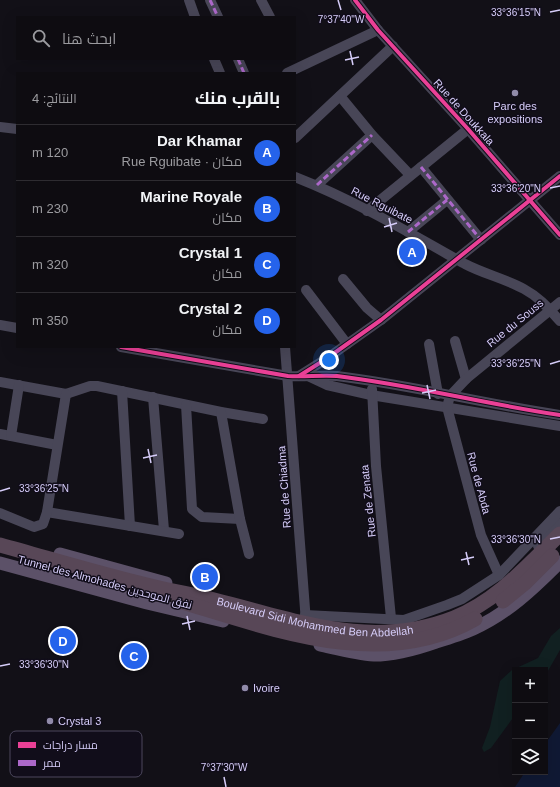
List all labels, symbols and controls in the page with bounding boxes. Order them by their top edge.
text: 33°36'15"N [491,7,541,18]
text: 7°37'40"W [318,14,365,25]
search box [16,16,296,60]
icon: search [30,27,52,49]
text: ابحث هنا [62,30,116,47]
street label: Rue de Doukkala [431,77,497,148]
marker: Parc des expositions [510,88,520,98]
text: بالقرب منك [195,89,280,108]
text: النتائج: 4 [32,91,77,106]
place label: Parc des expositions [487,100,543,125]
text: Dar Khamar [157,132,242,149]
text: 120 m [32,145,68,160]
text: A [262,145,272,160]
text: مكان · Rue Rguibate [122,154,242,169]
text: 33°36'20"N [491,183,541,194]
street label: Rue Rguibate [349,184,415,226]
text: Marine Royale [140,188,242,205]
text: 230 m [32,201,68,216]
text: B [262,201,272,216]
text: مكان [213,210,242,225]
pin: A [399,237,425,267]
text: Crystal 1 [179,244,242,261]
text: 320 m [32,257,68,272]
text: C [262,257,272,272]
text: مكان [213,266,242,281]
street label: Rue du Souss [484,296,546,349]
text: Crystal 2 [179,300,242,317]
text: 350 m [32,313,68,328]
text: D [262,313,272,328]
text: مكان [213,322,242,337]
your location [319,350,339,370]
text: 33°36'25"N [491,358,541,369]
street label: Rue de Chiadma [275,445,293,529]
street label: Rue de Abda [465,451,493,516]
street label: Rue de Zenata [358,463,378,538]
text: 33°36'25"N [19,483,69,494]
text: 33°36'30"N [491,534,541,545]
street label: Tunnel des Almohades نفق الموحدين [16,553,193,612]
pin: B [192,562,218,592]
street label: Boulevard Sidi Mohammed Ben Abdellah [215,595,414,639]
pin: D [50,626,76,656]
pin: C [121,641,147,671]
text: 33°36'30"N [19,659,69,670]
map controls [512,667,548,775]
button: + [512,667,548,703]
place label: Ivoire [253,682,280,694]
marker: Ivoire [240,683,250,693]
button: − [512,703,548,739]
place label: Crystal 3 [58,715,101,727]
marker: Crystal 3 [45,716,55,726]
legend [10,731,142,777]
text: مسار دراجات [43,739,98,752]
button: layers [512,739,548,775]
text: ممر [42,757,61,770]
text: 7°37'30"W [201,762,248,773]

